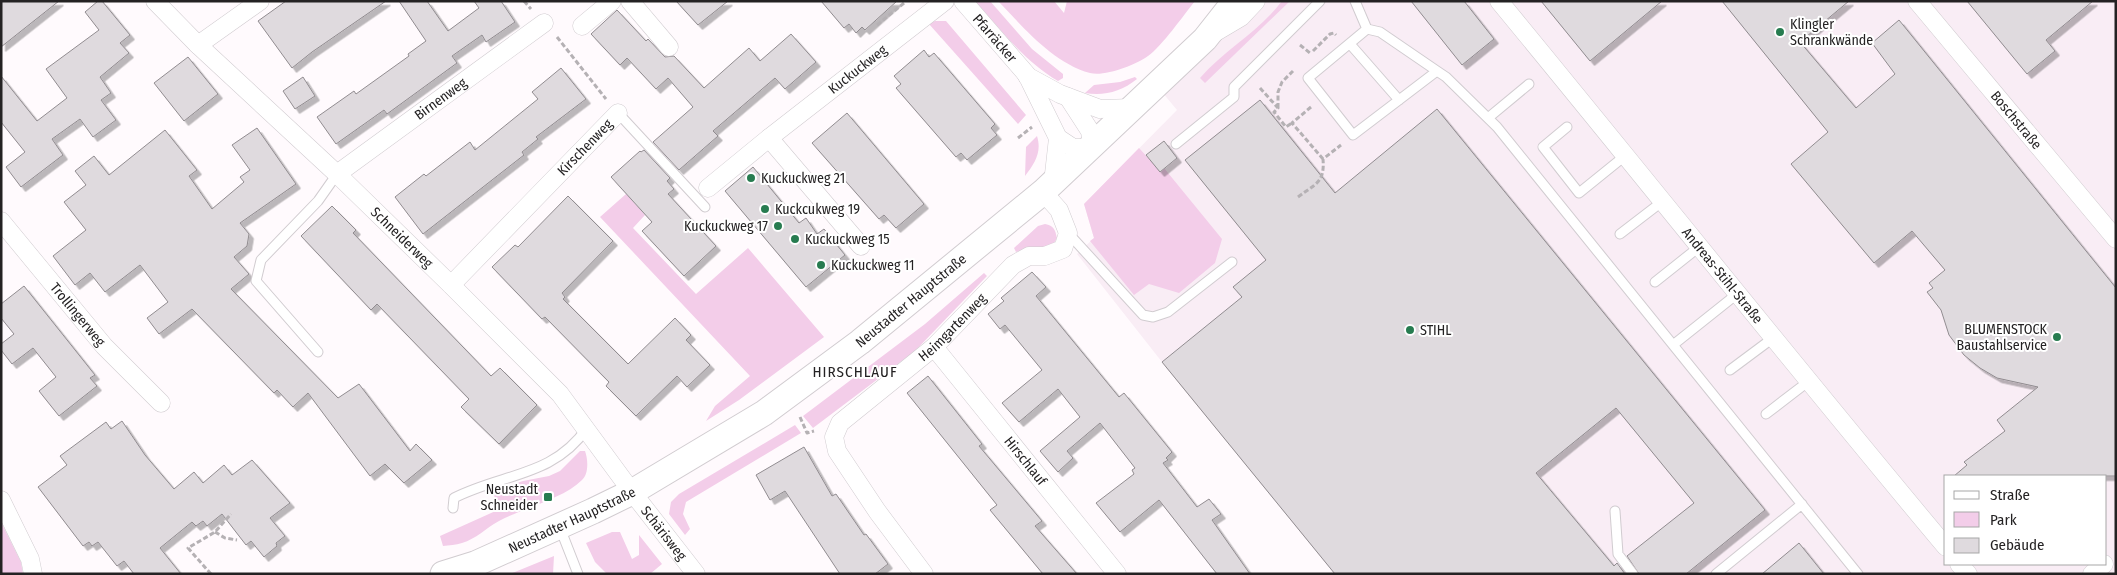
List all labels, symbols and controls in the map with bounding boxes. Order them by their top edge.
street label: Pfarräcker [969,10,1021,66]
place label: Klingler Schrankwände [1790,16,1873,49]
marker: Klingler Schrankwände [1774,26,1786,38]
street label: Kuckuckweg [825,41,890,97]
street label: Birnenweg [411,74,470,123]
street label: Boschstraße [1987,87,2046,153]
street label: Kirschenweg [554,115,616,179]
place label: Kuckuckweg 21 [761,170,845,187]
marker: Kuckuckweg 21 [745,172,757,184]
place label: Kuckcukweg 19 [775,201,860,218]
street label: Schneiderweg [367,203,437,272]
marker: Kuckcukweg 19 [759,203,771,215]
place label: Kuckuckweg 17 [684,218,768,235]
marker: Kuckuckweg 17 [772,220,784,232]
street label: Andreas-Stihl-Straße [1679,224,1767,327]
place label: Kuckuckweg 15 [805,231,890,248]
marker: Kuckuckweg 15 [789,233,801,245]
street label: Neustadter Hauptstraße [852,250,970,351]
place label: Kuckuckweg 11 [831,257,915,274]
marker: Kuckuckweg 11 [815,259,827,271]
street label: Trollingerweg [47,279,109,350]
street label: Heimgartenweg [915,289,990,365]
place label: BLUMENSTOCK Baustahlservice [1957,321,2048,354]
place label: STIHL [1420,322,1451,339]
marker: STIHL [1404,324,1416,336]
marker: BLUMENSTOCK Baustahlservice [2051,331,2063,343]
district label: HIRSCHLAUF [812,363,898,381]
street label: Hirschlauf [1001,433,1052,490]
legend [1944,475,2107,565]
place label: Neustadt Schneider [481,481,538,514]
street label: Neustadter Hauptstraße [506,483,638,556]
text: Straße [1990,486,2030,504]
marker: Neustadt Schneider [542,491,554,503]
street label: Schärisweg [638,502,691,564]
text: Park [1990,511,2017,529]
text: Gebäude [1990,536,2045,554]

